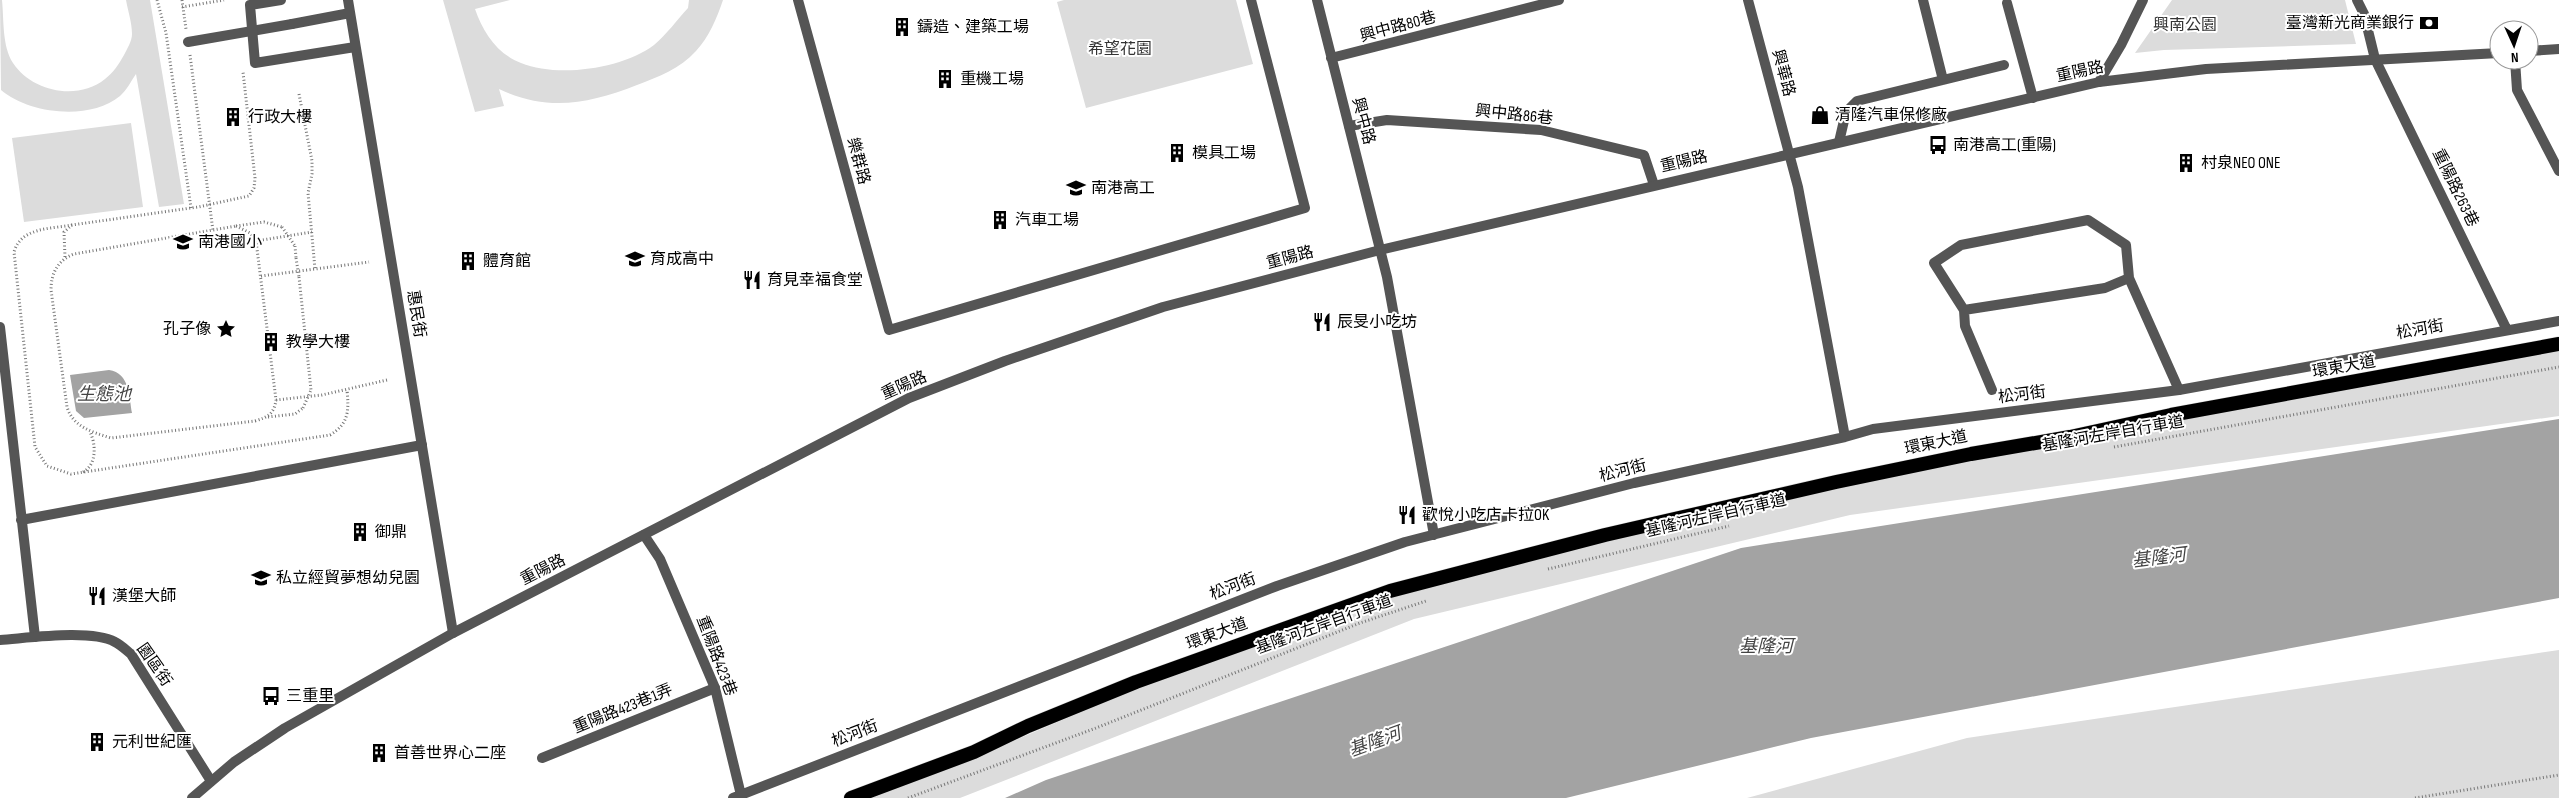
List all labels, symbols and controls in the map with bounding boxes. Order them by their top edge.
street label: 興中路80巷 [1358,8,1438,46]
bank icon: 臺灣新光商業銀行 [2418,12,2440,34]
place label: 臺灣新光商業銀行 [2286,14,2414,33]
building icon: 鑄造、建築工場 [891,16,913,38]
park label: 興南公園 [2153,16,2217,35]
place label: 鑄造、建築工場 [917,17,1029,37]
north arrow [2489,20,2539,70]
park label: 希望花園 [1088,39,1152,59]
street label: 興華路 [1768,47,1798,99]
text: N [2510,49,2519,66]
street label: 重陽路 [2055,58,2105,86]
building icon: 重機工場 [934,68,956,90]
place label: 重機工場 [960,70,1024,89]
street label: 興中路 [1348,95,1378,147]
street label: 興中路86巷 [1474,101,1554,129]
shop icon: 清隆汽車保修廠 [1809,104,1831,126]
building icon: 行政大樓 [222,106,244,128]
place label: 清隆汽車保修廠 [1835,106,1947,125]
place label: 行政大樓 [248,108,312,127]
bus stop icon: 南港高工(重陽) [1927,134,1949,156]
street label: 樂群路 [843,135,873,187]
place label: 南港高工(重陽) [1953,136,2056,155]
building icon: 模具工場 [1166,142,1188,164]
place label: 模具工場 [1192,144,1256,163]
street label: 重陽路263巷 [2428,146,2482,230]
street label: 重陽路 [1658,147,1710,177]
building icon: 村泉NEO ONE [2175,152,2197,174]
place label: 村泉NEO ONE [2201,154,2281,173]
school or university icon: 南港高工 [1065,177,1087,199]
place label: 南港高工 [1091,179,1155,198]
building icon: 汽車工場 [989,209,1011,231]
place label: 汽車工場 [1015,211,1079,230]
school or university icon: 南港國小 [172,231,194,253]
place label: 南港國小 [198,233,262,252]
street label: 重陽路 [1264,243,1316,273]
school or university icon: 育成高中 [624,248,646,270]
building icon: 體育館 [457,250,479,272]
place label: 育成高中 [650,250,714,269]
place label: 體育館 [483,252,531,271]
restaurant icon: 育見幸福食堂 [741,269,763,291]
place label: 育見幸福食堂 [767,271,863,290]
street label: 惠民街 [403,289,429,339]
restaurant icon: 辰旻小吃坊 [1311,311,1333,333]
place label: 辰旻小吃坊 [1337,313,1417,332]
street label: 松河街 [2395,316,2445,344]
place icon: 孔子像 [215,318,237,340]
place label: 孔子像 [163,320,211,339]
building icon: 教學大樓 [260,331,282,353]
place label: 教學大樓 [286,333,350,352]
street label: 環東大道 [2311,352,2377,382]
street label: 重陽路 [878,368,930,404]
street label: 松河街 [1997,383,2047,407]
water label: 生態池 [77,384,133,405]
street label: 基隆河左岸自行車道 [2040,412,2186,456]
street label: 環東大道 [1903,427,1969,459]
street label: 松河街 [1597,456,1649,486]
street label: 基隆河左岸自行車道 [1644,491,1788,541]
restaurant icon: 歡悅小吃店卡拉OK [1396,504,1418,526]
place label: 歡悅小吃店卡拉OK [1422,506,1550,525]
building icon: 御鼎 [349,521,371,543]
place label: 御鼎 [375,523,407,542]
water label: 基隆河 [2131,544,2190,572]
street label: 重陽路 [517,551,569,589]
school or university icon: 私立經貿夢想幼兒園 [250,567,272,589]
place label: 私立經貿夢想幼兒園 [276,569,420,588]
street label: 松河街 [1207,570,1259,604]
restaurant icon: 漢堡大師 [86,585,108,607]
place label: 漢堡大師 [112,587,176,606]
street label: 基隆河左岸自行車道 [1253,591,1395,659]
street label: 重陽路423巷 [692,613,740,699]
street label: 環東大道 [1184,614,1250,654]
water label: 基隆河 [1739,636,1796,657]
street label: 園區街 [132,640,176,690]
street label: 重陽路423巷1弄 [570,680,676,738]
bus stop icon: 三重里 [260,685,282,707]
place label: 三重里 [286,687,334,706]
street label: 松河街 [829,717,881,751]
water label: 基隆河 [1346,722,1407,761]
building icon: 元利世紀匯 [86,731,108,753]
place label: 元利世紀匯 [112,733,192,752]
building icon: 首善世界心二座 [368,742,390,764]
place label: 首善世界心二座 [394,744,506,763]

